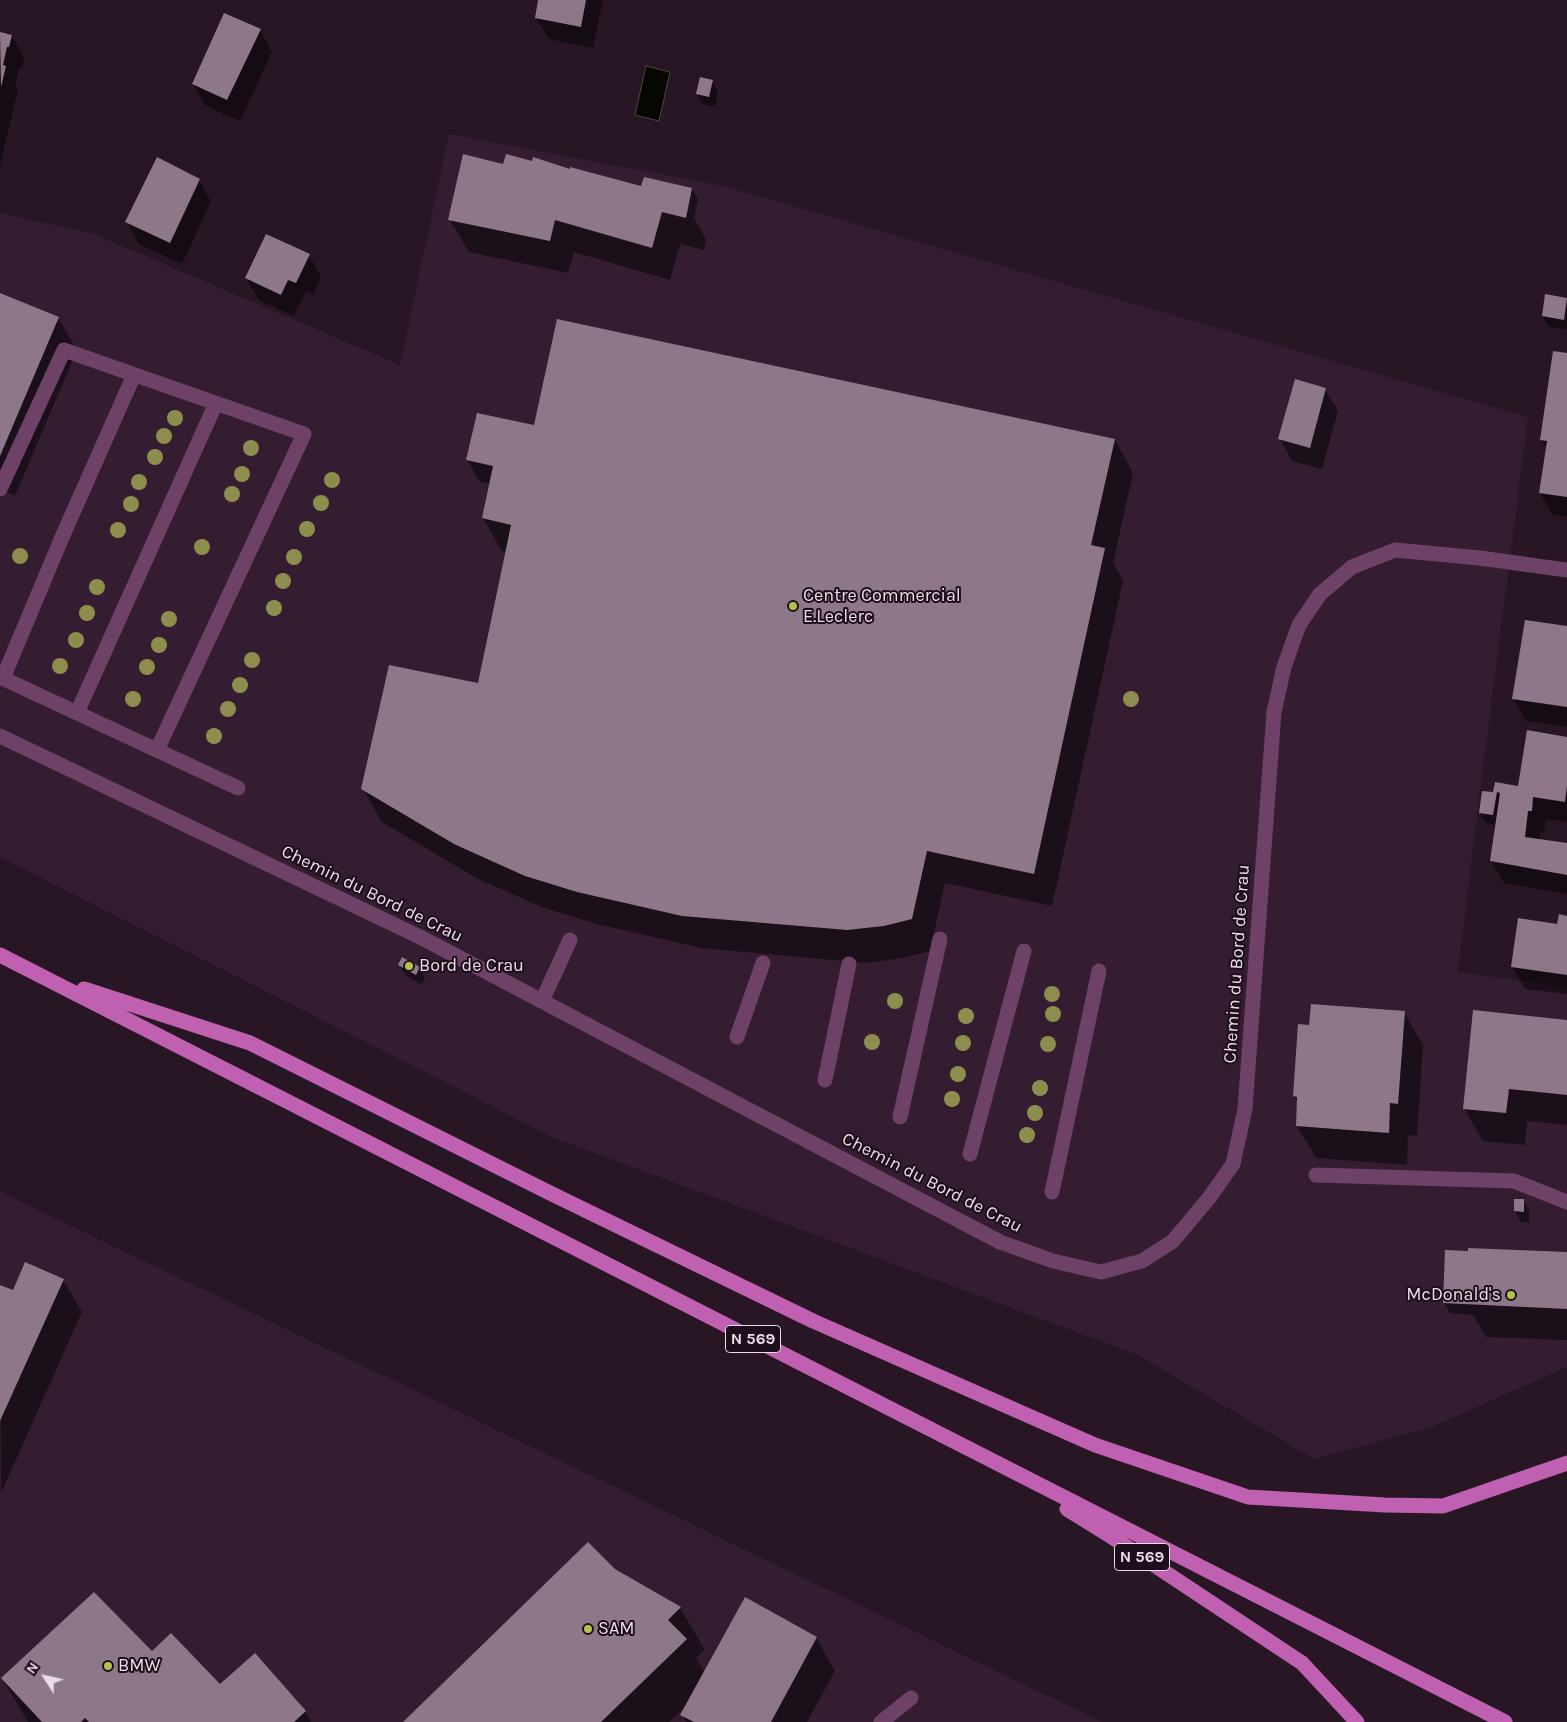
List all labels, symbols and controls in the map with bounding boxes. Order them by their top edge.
place label: Centre Commercial E.Leclerc [803,585,961,628]
marker: Centre Commercial E.Leclerc [787,600,799,612]
street label: Chemin du Bord de Crau [278,841,466,947]
street label: Chemin du Bord de Crau [1219,864,1255,1064]
place label: Bord de Crau [419,955,524,977]
marker: Bord de Crau [403,960,415,972]
street label: Chemin du Bord de Crau [838,1128,1026,1238]
place label: McDonald's [1406,1284,1501,1306]
marker: McDonald's [1505,1289,1517,1301]
road number: N 569 [726,1326,780,1352]
road number: N 569 [1114,1544,1170,1570]
place label: SAM [598,1618,634,1640]
marker: SAM [582,1623,594,1635]
north arrow [20,1652,70,1702]
place label: BMW [118,1655,161,1677]
text: N [22,1659,42,1677]
marker: BMW [102,1660,114,1672]

